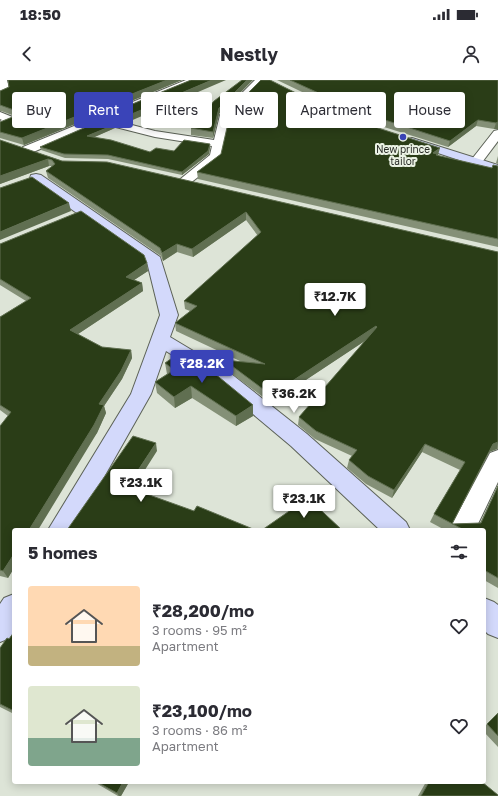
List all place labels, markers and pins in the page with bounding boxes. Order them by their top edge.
marker: New prince tailor [398,132,408,142]
place label: New prince tailor [376,143,430,167]
pin: ₹12.7K [302,283,368,317]
pin: ₹28.2K [169,350,235,384]
pin: ₹36.2K [261,380,327,414]
pin: ₹23.1K [108,469,174,503]
pin: ₹23.1K [271,485,337,519]

